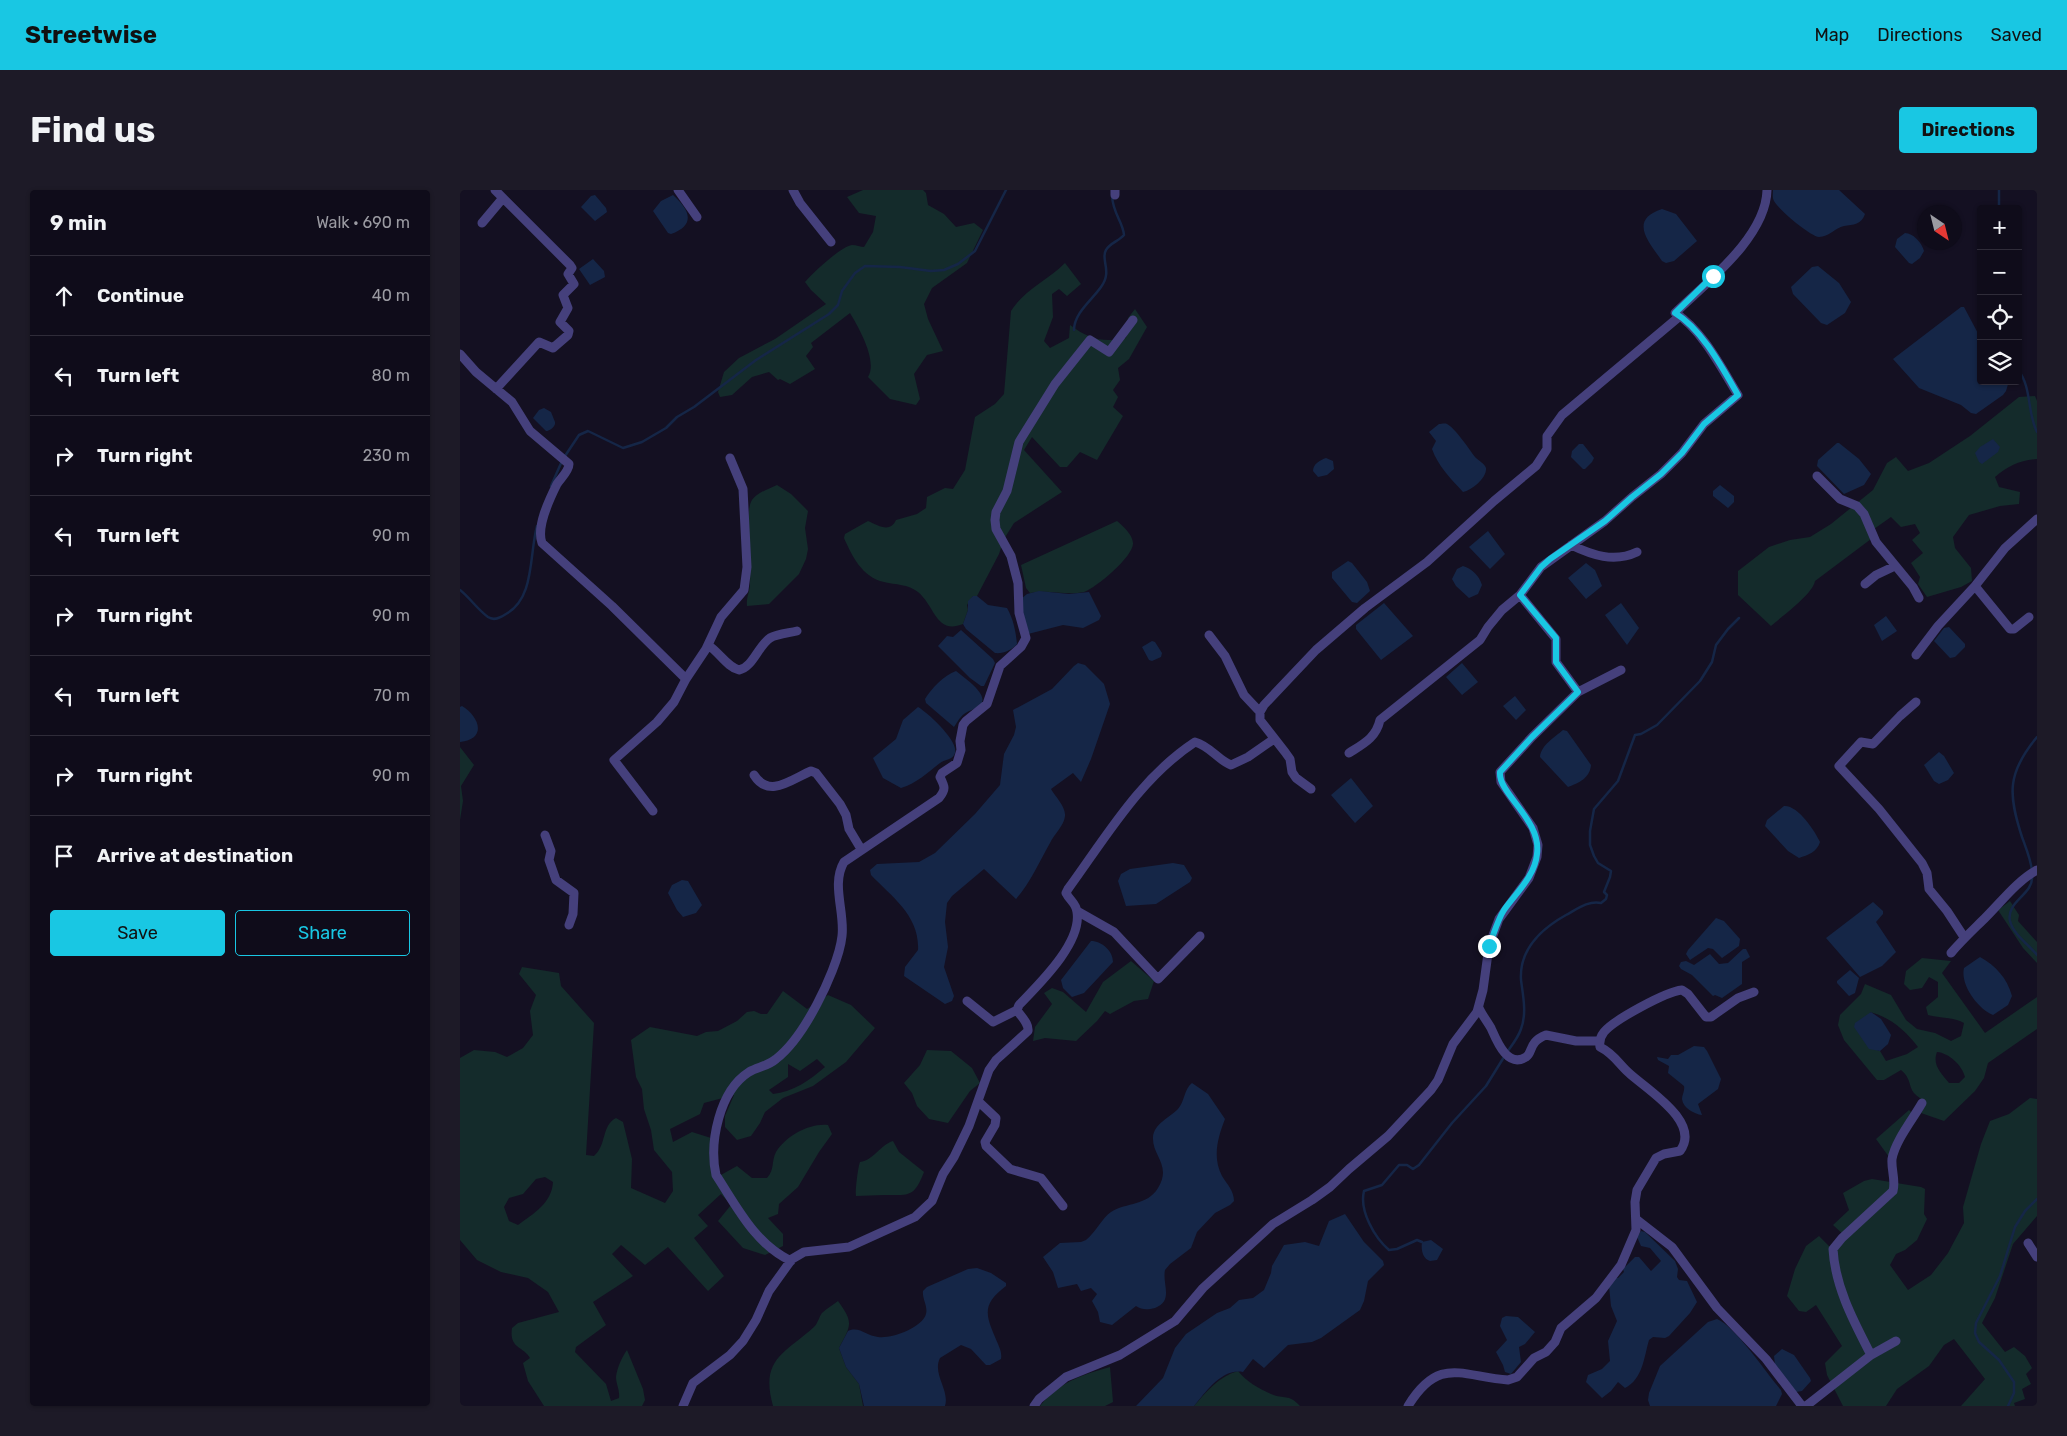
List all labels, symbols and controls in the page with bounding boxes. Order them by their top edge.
text: Streetwise [25,21,157,49]
text: Map [1814,24,1849,46]
text: Directions [1877,24,1963,46]
text: Saved [1991,24,2042,46]
button: Directions [1899,107,2037,153]
text: Find us [30,109,155,151]
north arrow [1917,205,1962,250]
map controls [1977,205,2022,385]
button: + [1977,205,2022,250]
text: 9 min [50,210,107,235]
text: Walk · 690 m [316,213,410,232]
button: − [1977,250,2022,295]
route start [1702,265,1725,288]
icon: ahead [50,282,78,310]
text: Continue [97,284,184,307]
text: 40 m [372,286,410,305]
button: locate [1977,295,2022,340]
button: layers [1977,340,2022,385]
icon: left [50,362,78,390]
text: Turn left [97,364,179,387]
text: 80 m [372,366,410,385]
icon: right [50,442,78,470]
text: Turn right [97,444,192,467]
text: 230 m [363,446,410,465]
icon: left [50,522,78,550]
text: Turn left [97,524,179,547]
text: 90 m [372,526,410,545]
icon: right [50,602,78,630]
text: Turn right [97,604,192,627]
text: 90 m [372,606,410,625]
icon: left [50,682,78,710]
text: Turn left [97,684,179,707]
text: 70 m [373,686,410,705]
icon: right [50,762,78,790]
text: Turn right [97,764,192,787]
text: 90 m [372,766,410,785]
icon: arrive [50,842,78,870]
text: Arrive at destination [97,844,293,867]
button: Save [50,910,225,956]
button: Share [235,910,410,956]
route end [1478,935,1501,958]

